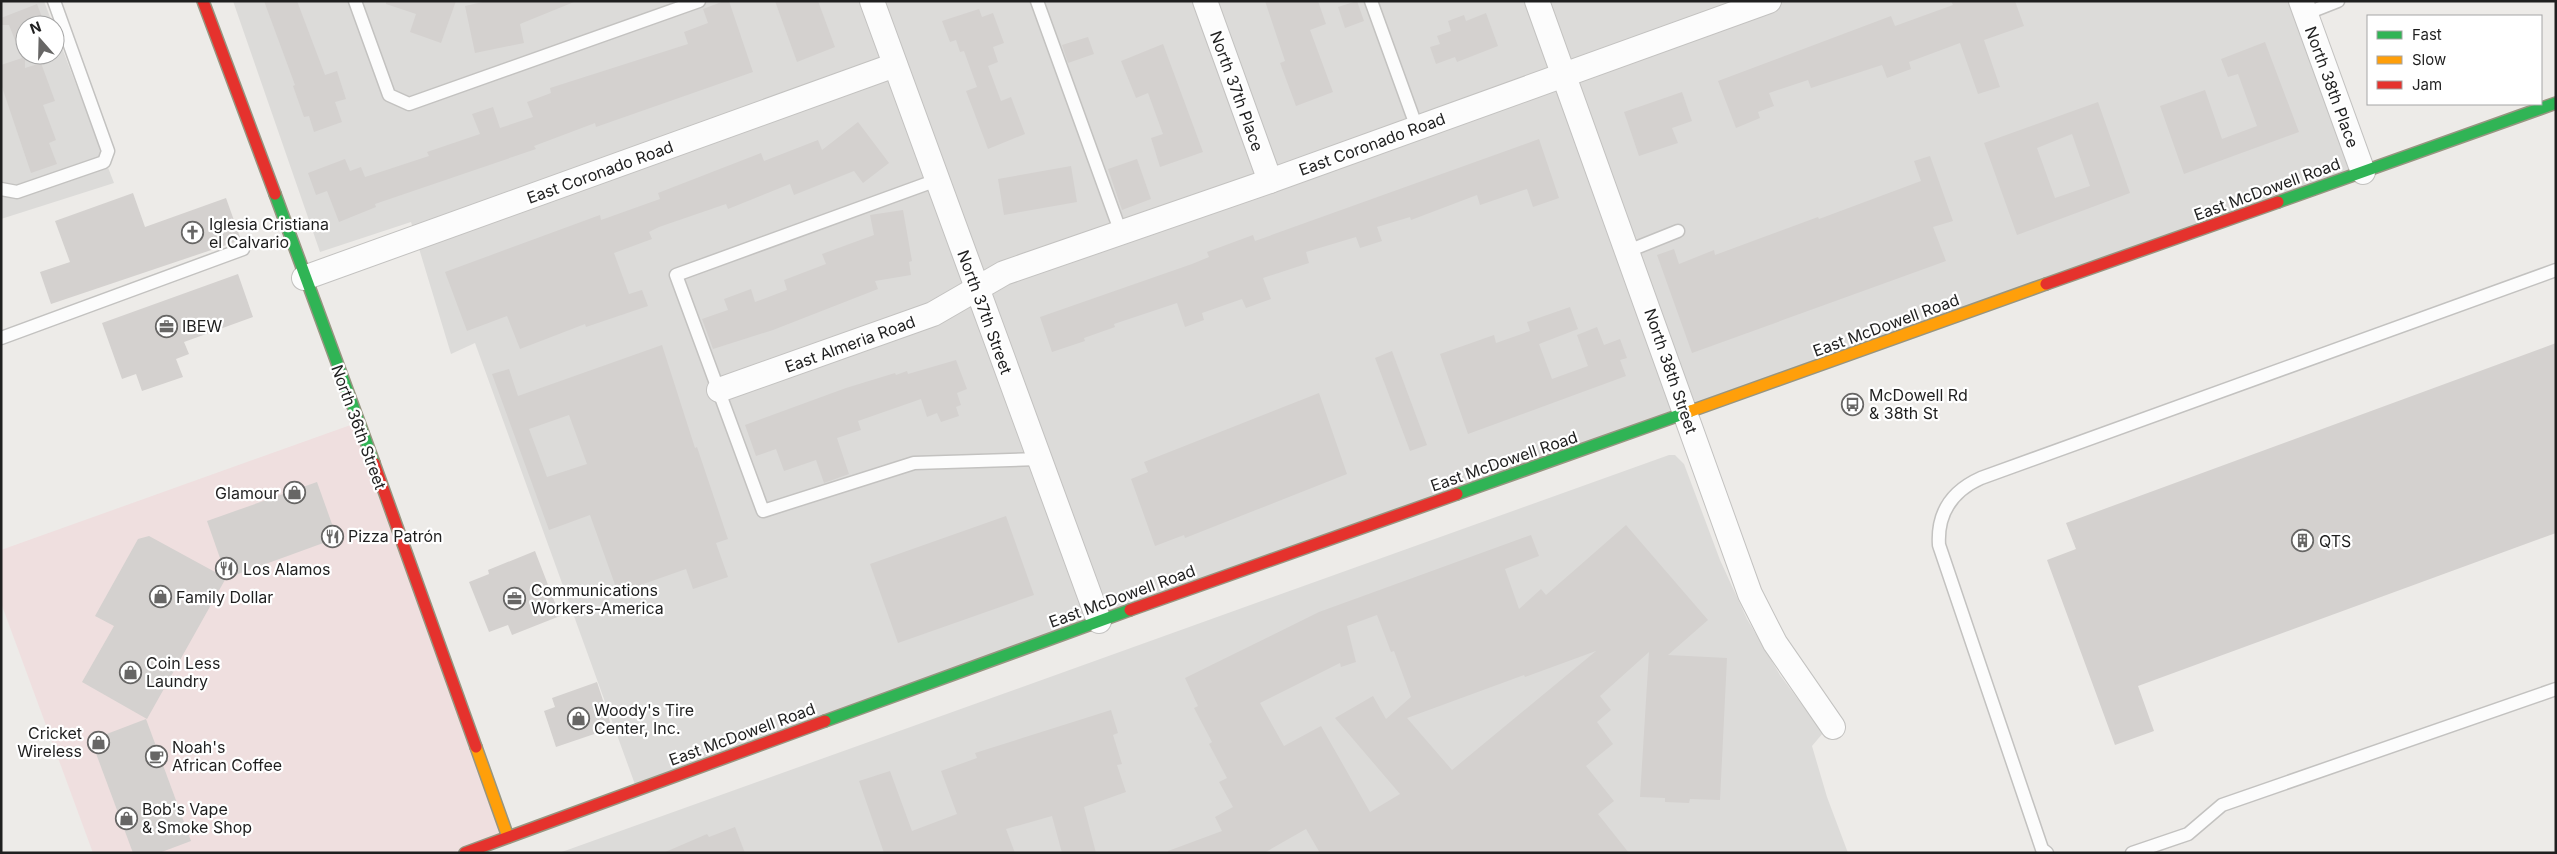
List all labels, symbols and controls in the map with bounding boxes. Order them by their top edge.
north arrow [15,15,65,65]
legend [2367,15,2542,105]
text: N [27,18,43,37]
street label: North 38th Place [2301,24,2363,150]
text: Fast [2412,25,2442,44]
street label: North 37th Place [1206,28,1268,154]
text: Slow [2412,50,2446,69]
text: Jam [2412,75,2442,94]
street label: East Coronado Road [1296,108,1448,180]
street label: East Coronado Road [524,136,676,208]
street label: East McDowell Road [2191,153,2343,225]
place label: Iglesia Cristiana el Calvario [209,214,329,252]
church icon: Iglesia Cristiana el Calvario [181,221,205,245]
street label: North 37th Street [953,247,1017,377]
street label: East McDowell Road [1810,289,1962,361]
street label: North 38th Street [1640,306,1702,436]
street label: East Almeria Road [782,311,918,377]
office icon: IBEW [154,314,178,338]
place label: IBEW [182,316,222,336]
street label: North 36th Street [327,362,391,492]
place label: McDowell Rd & 38th St [1869,385,1968,423]
bus stop icon: McDowell Rd & 38th St [1841,392,1865,416]
street label: East McDowell Road [1428,426,1580,496]
shop icon: Glamour [283,481,307,505]
place label: Glamour [215,483,279,503]
restaurant icon: Pizza Patrón [320,524,344,548]
place label: Pizza Patrón [348,526,443,546]
building icon: QTS [2291,529,2315,553]
place label: QTS [2319,531,2351,551]
restaurant icon: Los Alamos [215,557,239,581]
place label: Los Alamos [243,559,331,579]
street label: East McDowell Road [1046,560,1198,632]
place label: Communications Workers-America [531,580,664,618]
shop icon: Family Dollar [148,585,172,609]
place label: Family Dollar [176,587,273,607]
office icon: Communications Workers-America [503,587,527,611]
place label: Coin Less Laundry [146,653,220,691]
shop icon: Coin Less Laundry [118,660,142,684]
street label: East McDowell Road [666,698,818,770]
place label: Woody's Tire Center, Inc. [594,700,694,738]
shop icon: Woody's Tire Center, Inc. [566,707,590,731]
place label: Cricket Wireless [17,723,82,761]
shop icon: Cricket Wireless [86,730,110,754]
place label: Noah's African Coffee [172,737,282,775]
cafe icon: Noah's African Coffee [144,744,168,768]
place label: Bob's Vape & Smoke Shop [142,799,252,837]
shop icon: Bob's Vape & Smoke Shop [114,806,138,830]

